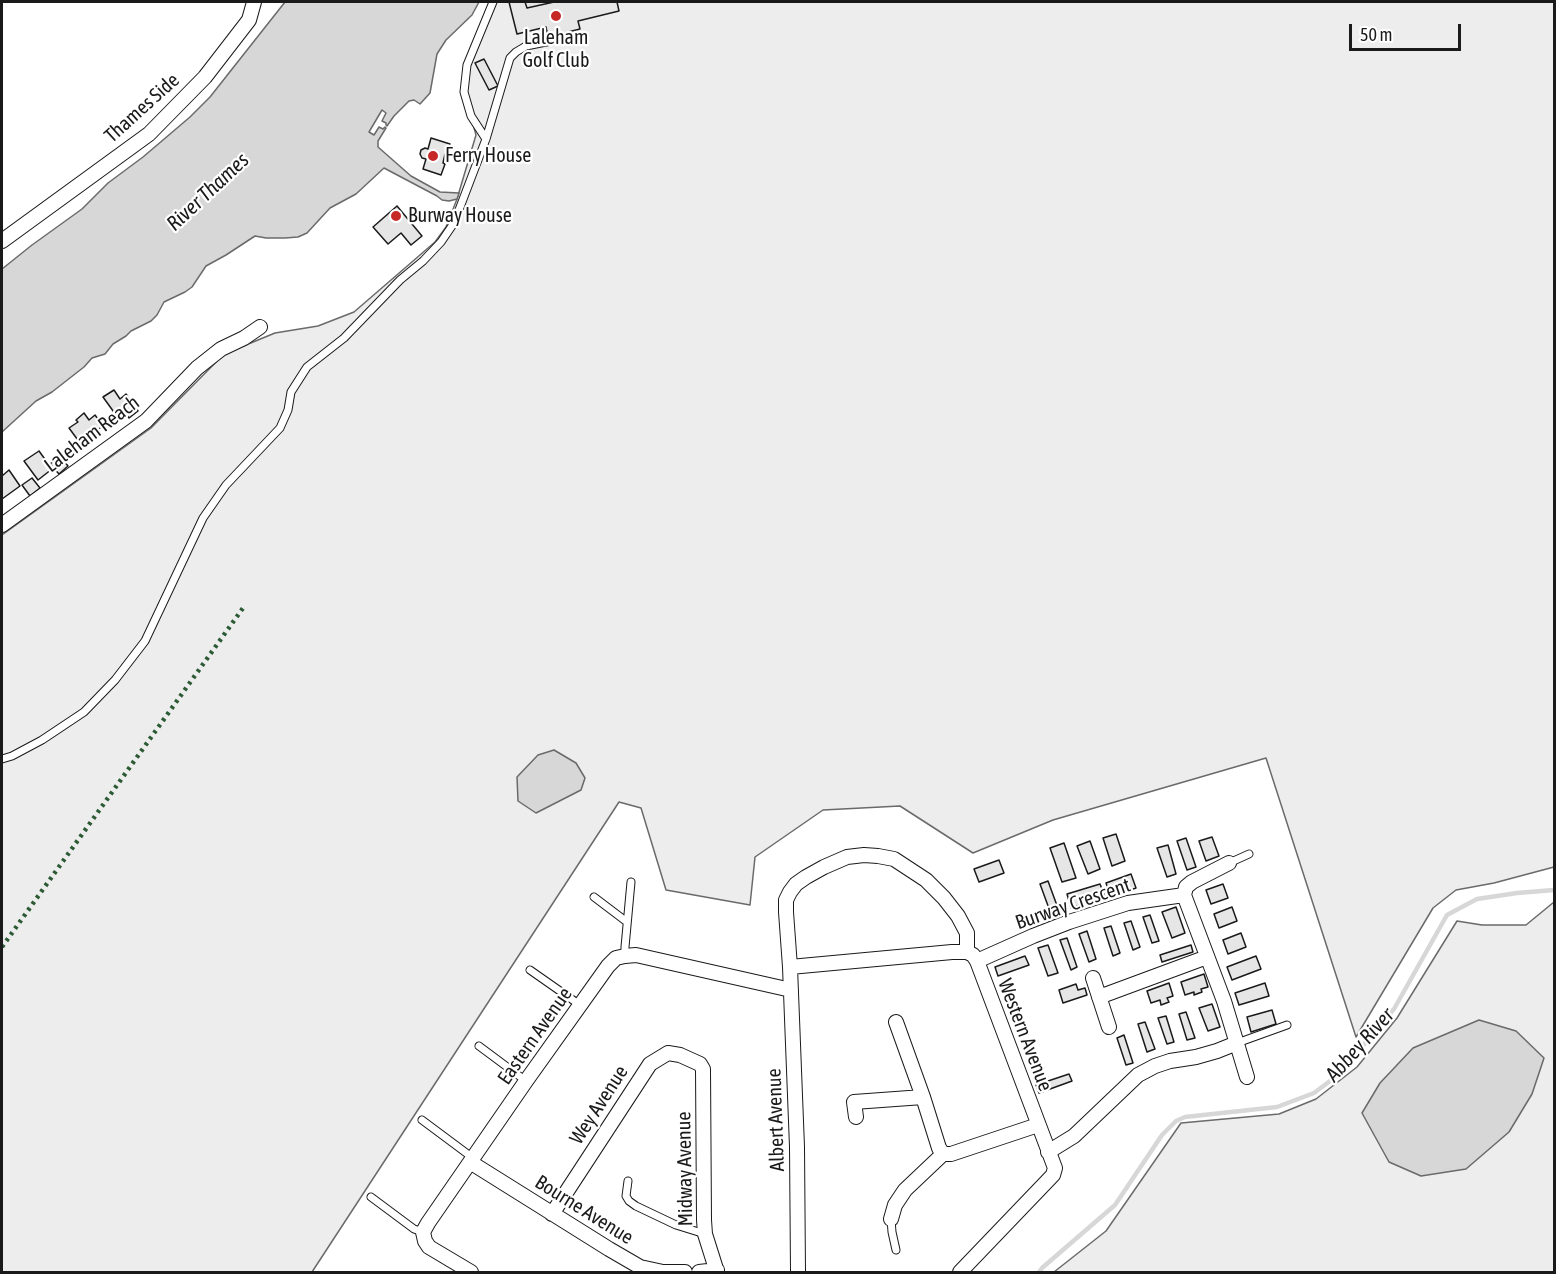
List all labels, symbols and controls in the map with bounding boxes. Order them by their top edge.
marker: Laleham Golf Club [549,9,563,23]
scale bar [1352,12,1464,50]
text: 50 m [1360,24,1392,45]
place label: Laleham Golf Club [523,26,589,73]
street label: Thames Side [100,68,184,148]
place label: Ferry House [445,144,531,168]
water label: River Thames [162,148,254,236]
marker: Ferry House [426,149,440,163]
place label: Burway House [408,204,512,228]
marker: Burway House [389,209,403,223]
street label: Laleham Reach [40,390,144,478]
street label: Burway Crescent [1012,873,1134,935]
street label: Western Avenue [993,975,1057,1095]
street label: Eastern Avenue [493,983,577,1089]
water label: Abbey River [1320,1003,1400,1087]
street label: Wey Avenue [565,1061,633,1149]
street label: Albert Avenue [762,1068,790,1172]
street label: Midway Avenue [672,1111,698,1227]
street label: Bourne Avenue [530,1170,638,1250]

